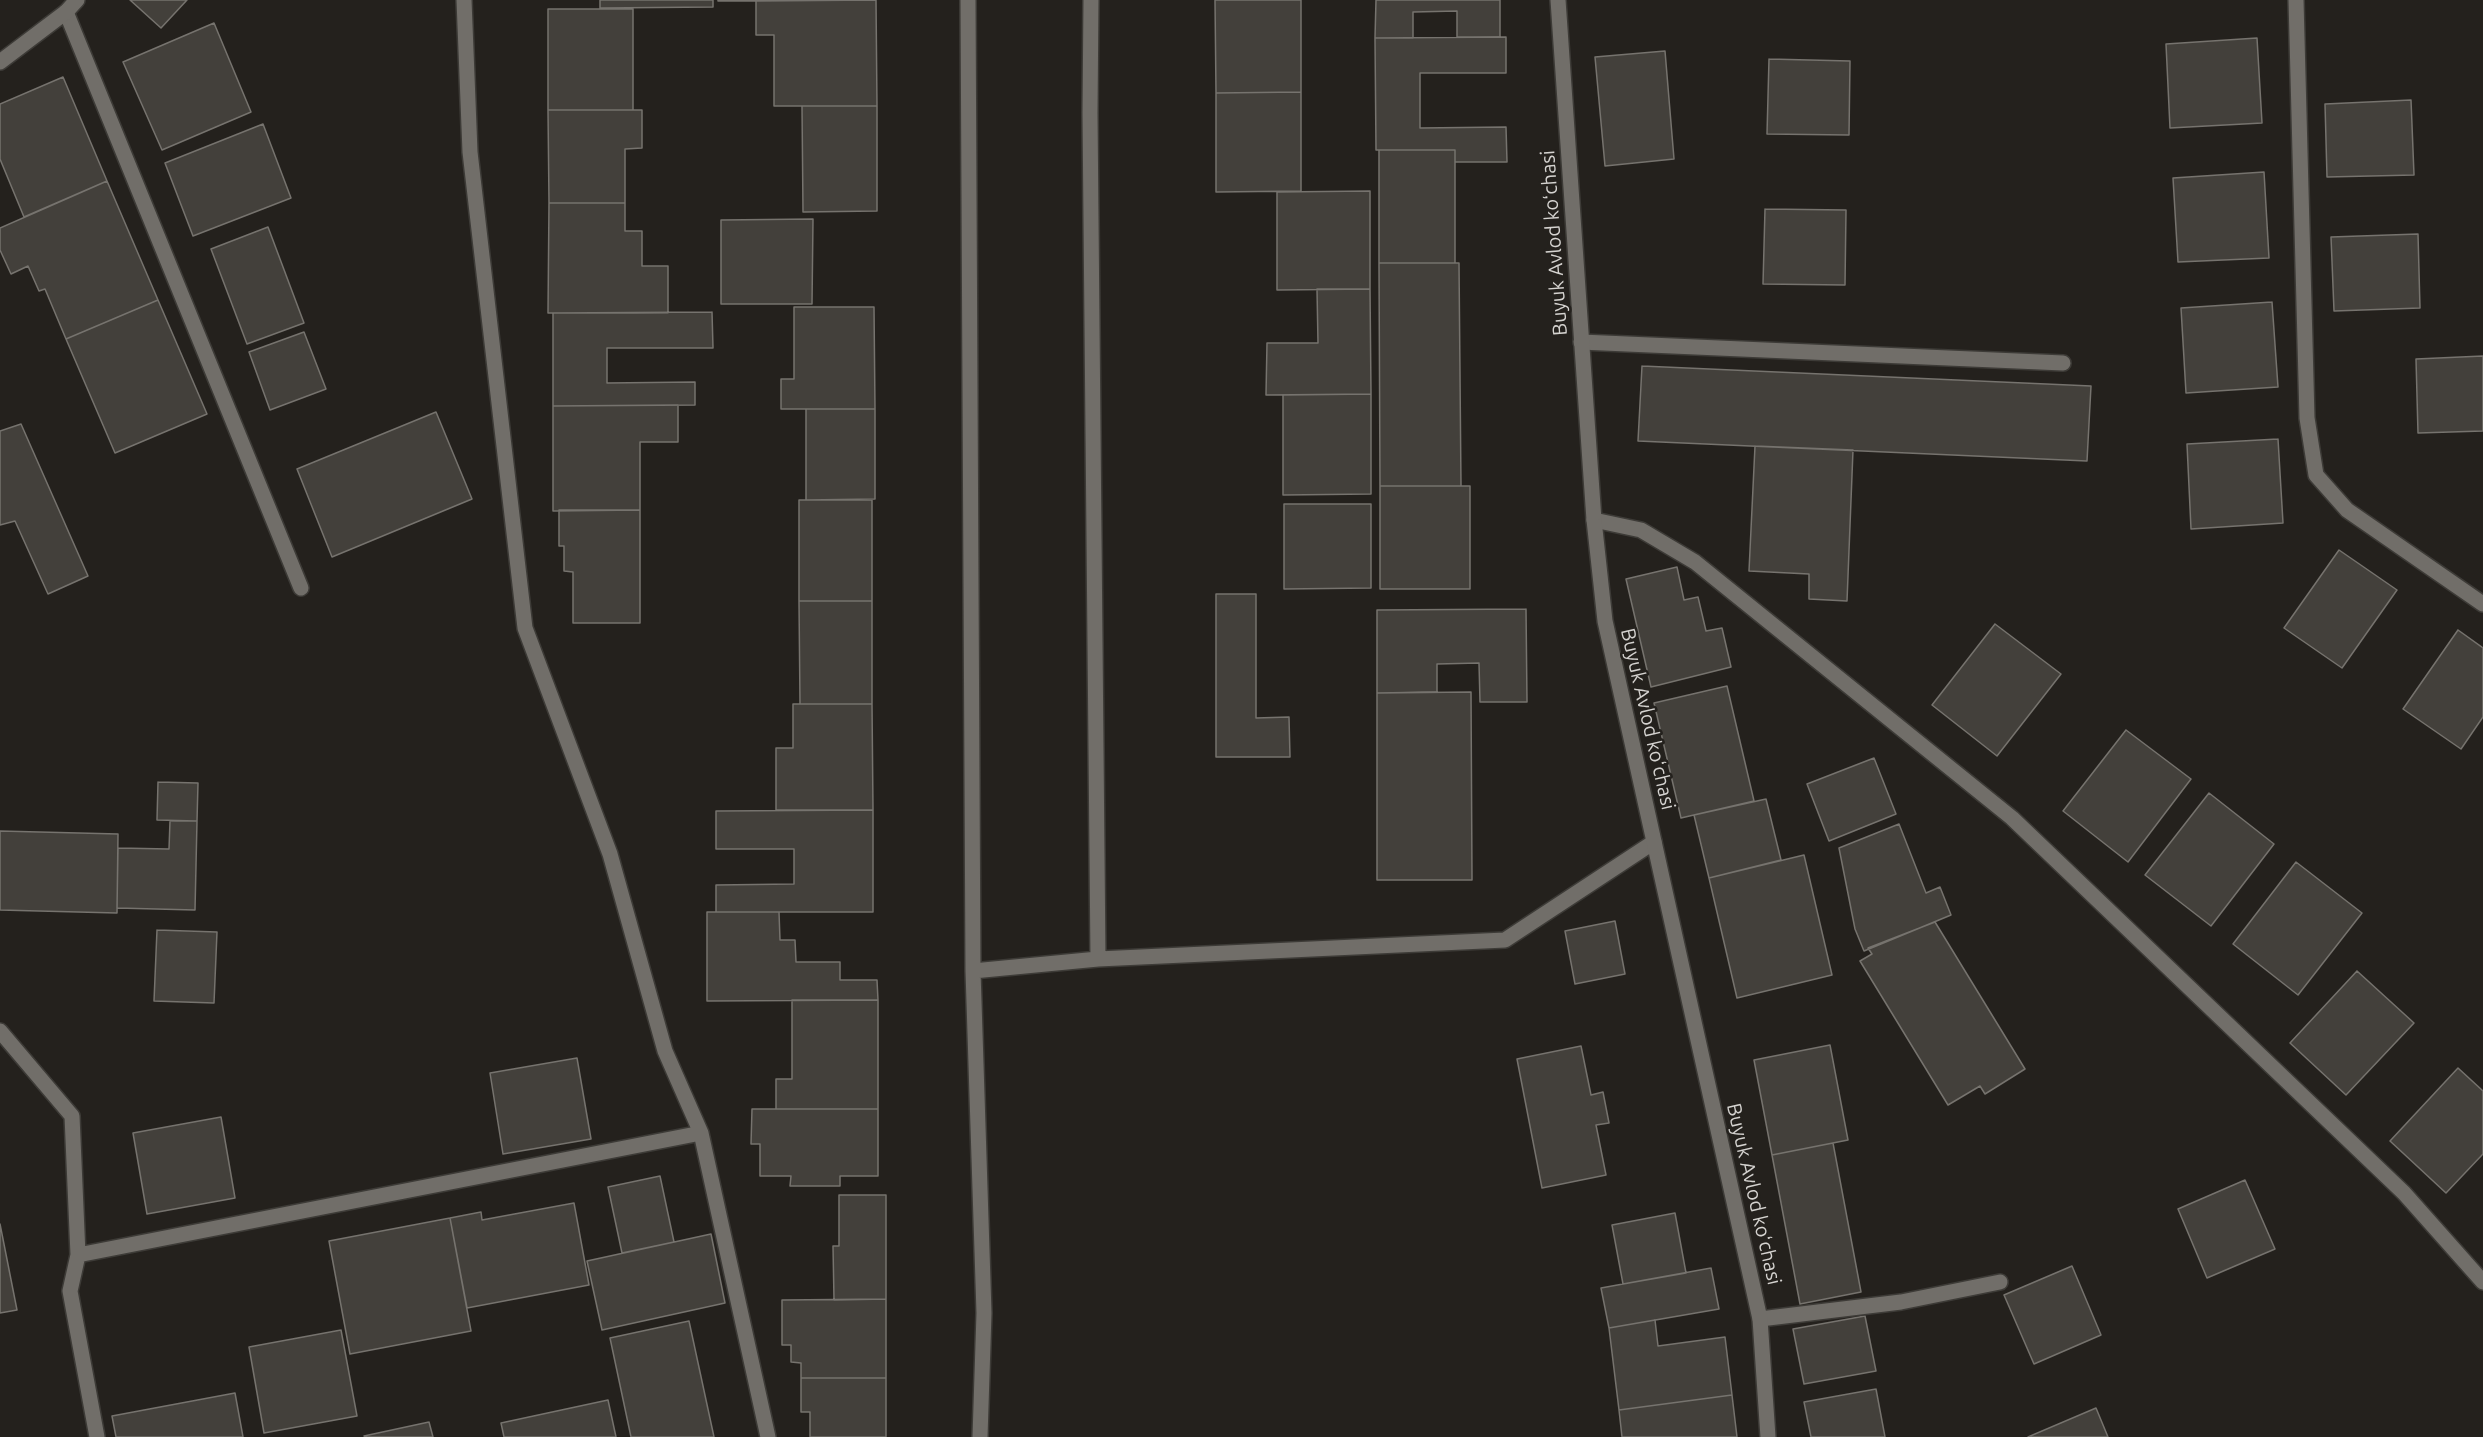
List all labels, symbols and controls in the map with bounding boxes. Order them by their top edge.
street label: Buyuk Avlod koʻchasi [1536,149,1572,337]
street label: Buyuk Avlod koʻchasi [1615,626,1681,812]
street label: Buyuk Avlod koʻchasi [1721,1101,1787,1287]

